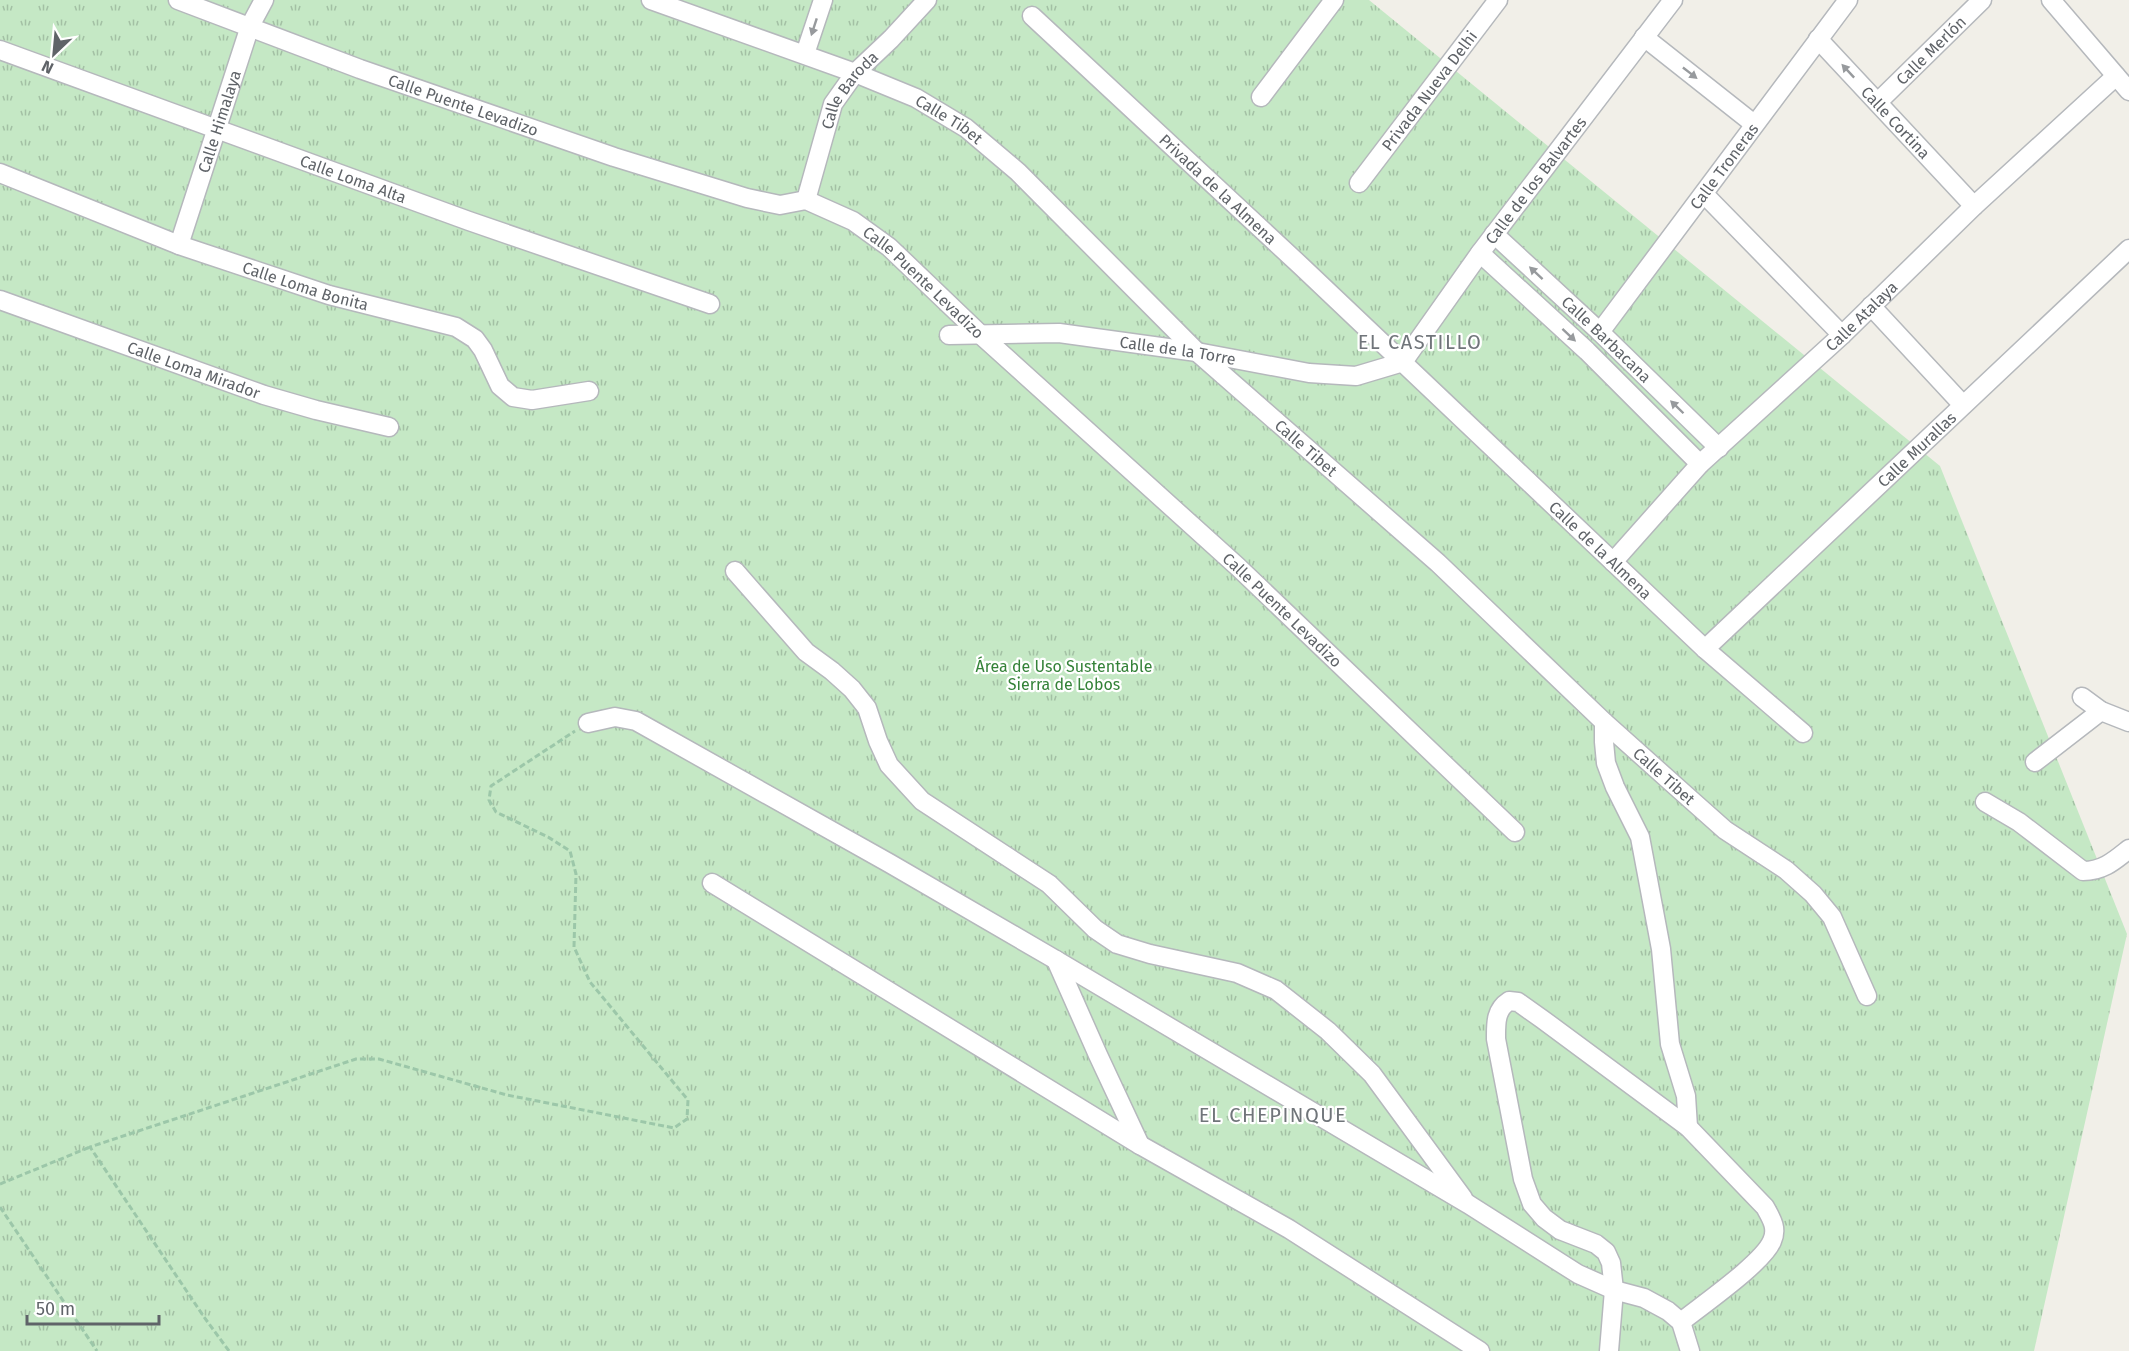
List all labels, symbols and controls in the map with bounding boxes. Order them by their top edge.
street label: Calle Merlón [1892,12,1970,89]
one-way arrow [809,18,818,36]
north arrow [24,24,84,84]
street label: Privada Nueva Delhi [1378,27,1481,154]
street label: Calle Baroda [817,47,882,131]
text: N [39,56,57,78]
one-way arrow [1841,63,1855,78]
one-way arrow [1682,66,1698,79]
street label: Calle Himalaya [194,68,245,175]
street label: Calle Puente Levadizo [386,70,541,140]
street label: Calle Cortina [1857,82,1934,162]
street label: Calle Tibet [912,90,987,148]
street label: Calle de los Balvartes [1481,113,1590,248]
street label: Calle Troneras [1686,119,1762,213]
street label: Privada de la Almena [1155,130,1281,248]
street label: Calle Loma Alta [298,151,409,207]
street label: Calle Puente Levadizo [860,222,988,342]
street label: Calle Loma Bonita [240,257,370,314]
one-way arrow [1529,266,1543,280]
street label: Calle Atalaya [1821,277,1901,355]
street label: Calle Barbacana [1558,292,1655,386]
one-way arrow [1562,328,1577,342]
district label: EL CASTILLO [1358,330,1482,354]
street label: Calle de la Torre [1119,332,1237,369]
street label: Calle Loma Mirador [125,337,264,403]
one-way arrow [1671,400,1685,414]
street label: Calle Murallas [1873,408,1960,491]
street label: Calle Tibet [1271,415,1341,480]
street label: Calle de la Almena [1545,497,1656,603]
street label: Calle Puente Levadizo [1219,549,1346,671]
park label: Área de Uso Sustentable Sierra de Lobos [976,656,1152,694]
street label: Calle Tibet [1629,743,1699,809]
district label: EL CHEPINQUE [1199,1103,1347,1127]
scale bar [27,1288,159,1326]
text: 50 m [36,1298,75,1320]

